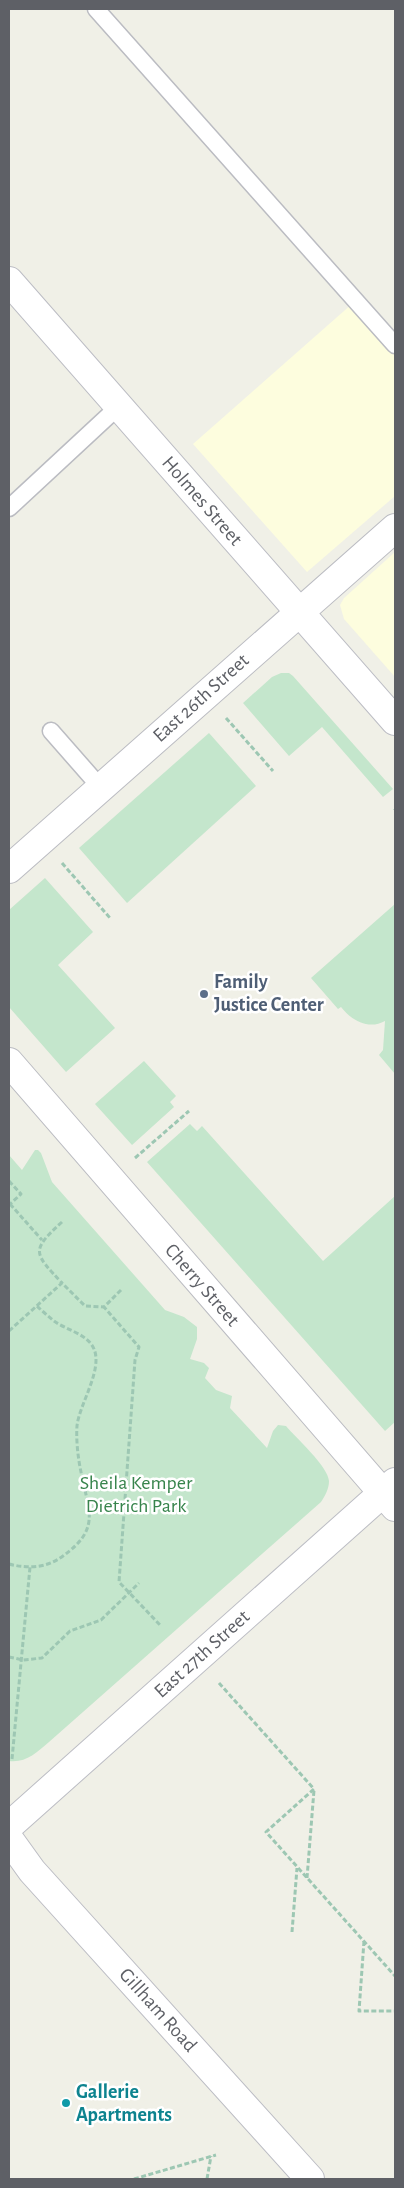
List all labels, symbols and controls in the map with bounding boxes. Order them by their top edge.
street label: Holmes Street [158,453,246,550]
street label: East 26th Street [149,650,253,746]
place label: Family Justice Center [214,972,324,1015]
marker: Family Justice Center [198,988,210,1000]
street label: Cherry Street [161,1240,243,1331]
park label: Sheila Kemper Dietrich Park [80,1473,193,1516]
street label: East 27th Street [151,1606,254,1702]
street label: Gillham Road [115,1964,201,2056]
place label: Gallerie Apartments [76,2082,172,2125]
marker: Gallerie Apartments [60,2097,72,2109]

